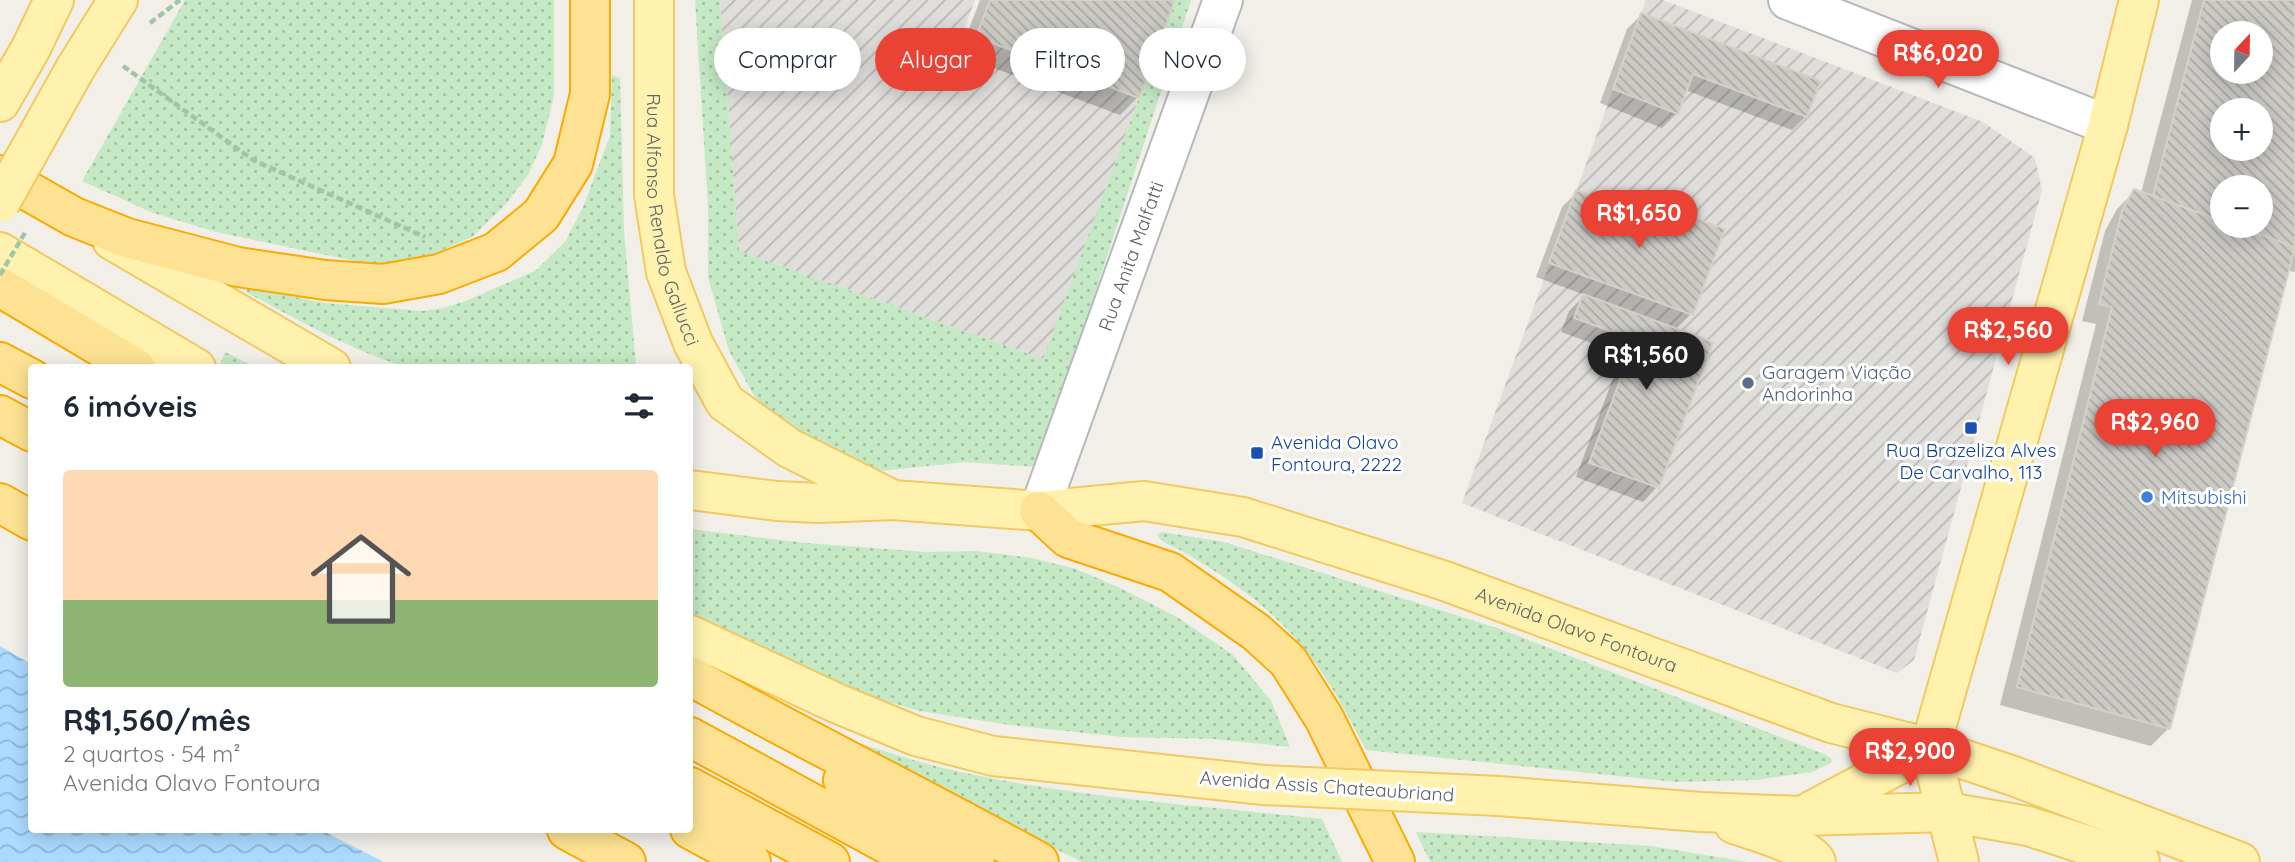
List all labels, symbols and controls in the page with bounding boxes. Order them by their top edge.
north arrow [2210,21,2273,84]
map controls [2210,21,2273,238]
chip: Comprar [714,28,861,91]
chip: Alugar [875,28,996,91]
chip: Filtros [1010,28,1125,91]
chip: Novo [1139,28,1246,91]
pin: R$6,020 [1873,31,2003,90]
text: R$6,020 [1893,38,1983,67]
street label: Rua Alfonso Renaldo Gallucci [642,93,705,349]
button: + [2210,98,2273,161]
button: − [2210,175,2273,238]
street label: Rua Anita Malfatti [1093,178,1169,334]
pin: R$1,650 [1574,190,1704,250]
text: R$1,650 [1597,198,1681,227]
pin: R$2,560 [1943,308,2073,367]
text: R$2,560 [1963,315,2053,344]
pin: R$1,560 [1581,332,1711,392]
text: R$1,560 [1604,340,1688,369]
place label: Garagem Viação Andorinha [1762,360,1911,406]
marker: Garagem Viação Andorinha [1740,375,1756,391]
text: 6 imóveis [63,387,197,425]
icon: filters [620,387,658,425]
pin: R$2,960 [2090,400,2220,459]
text: R$2,960 [2111,407,2199,436]
marker: Rua Brazeliza Alves De Carvalho, 113 [1963,420,1979,436]
place label: Avenida Olavo Fontoura, 2222 [1271,430,1402,476]
place label: Rua Brazeliza Alves De Carvalho, 113 [1886,438,2056,484]
marker: Avenida Olavo Fontoura, 2222 [1249,445,1265,461]
place label: Mitsubishi [2161,485,2247,509]
marker: Mitsubishi [2139,489,2155,505]
icon: home [298,516,424,642]
street label: Avenida Olavo Fontoura [1472,581,1681,677]
text: R$1,560/mês [63,701,251,739]
pin: R$2,900 [1845,728,1975,788]
text: R$2,900 [1865,736,1955,765]
text: 2 quartos · 54 m² [63,739,240,768]
street label: Avenida Assis Chateaubriand [1199,765,1455,807]
text: Avenida Olavo Fontoura [63,768,321,797]

